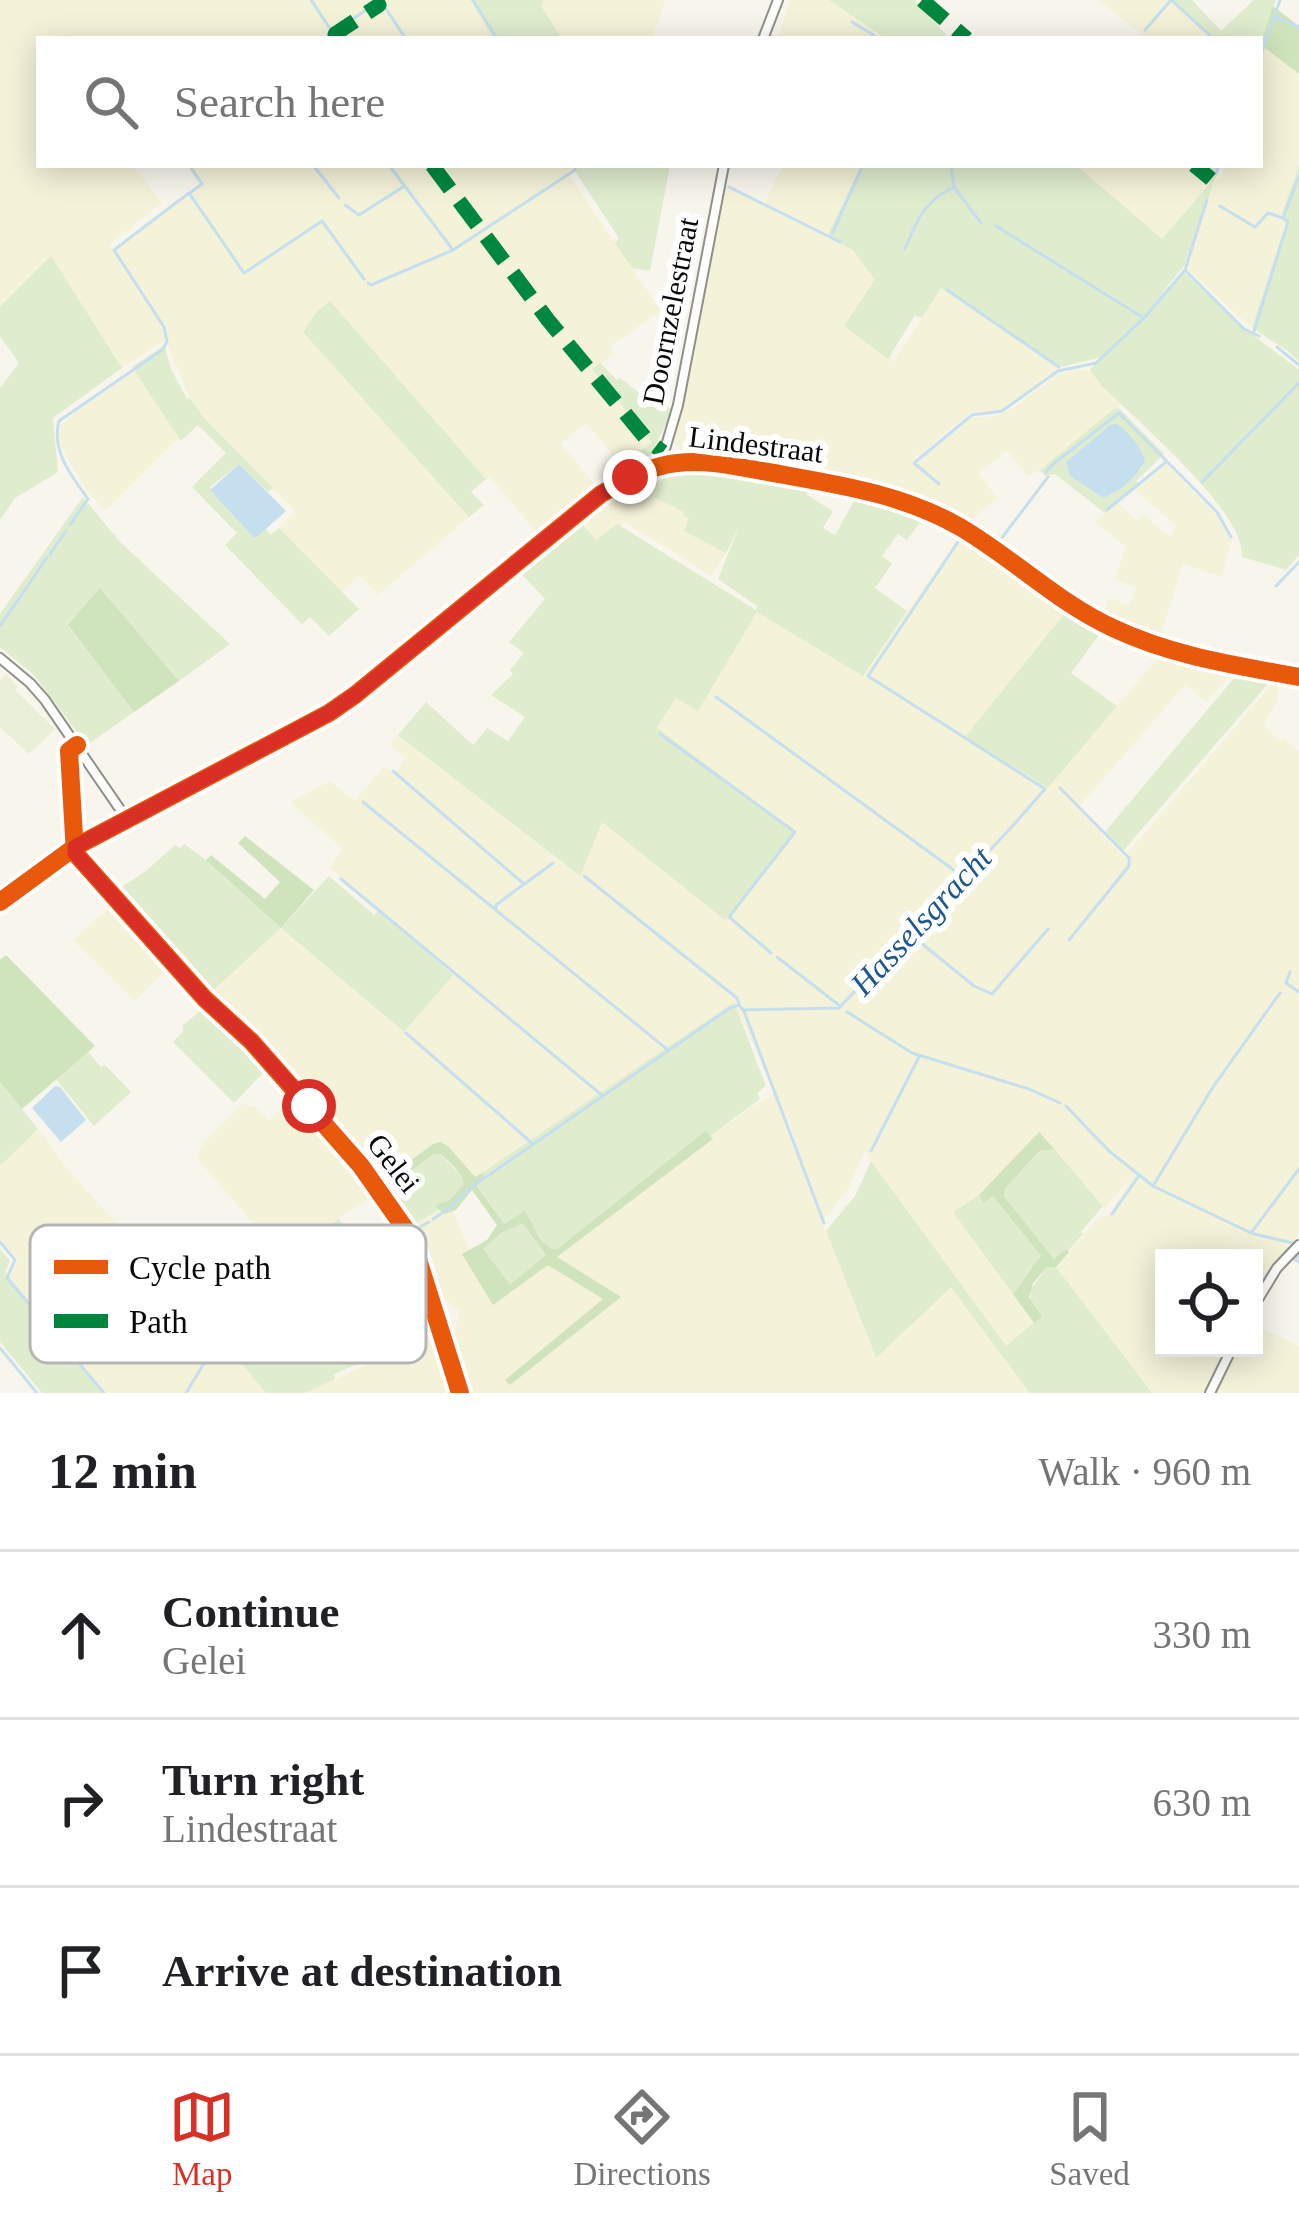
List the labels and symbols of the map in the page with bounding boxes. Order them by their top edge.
street label: Doornzelestraat [636,214,704,407]
street label: Lindestraat [687,419,826,469]
route end [603,450,657,504]
water label: Hasselsgracht [843,839,999,1003]
route start [282,1079,336,1133]
street label: Gelei [361,1127,427,1199]
legend [30,1225,426,1363]
text: Cycle path [129,1250,272,1286]
text: Path [129,1304,188,1340]

